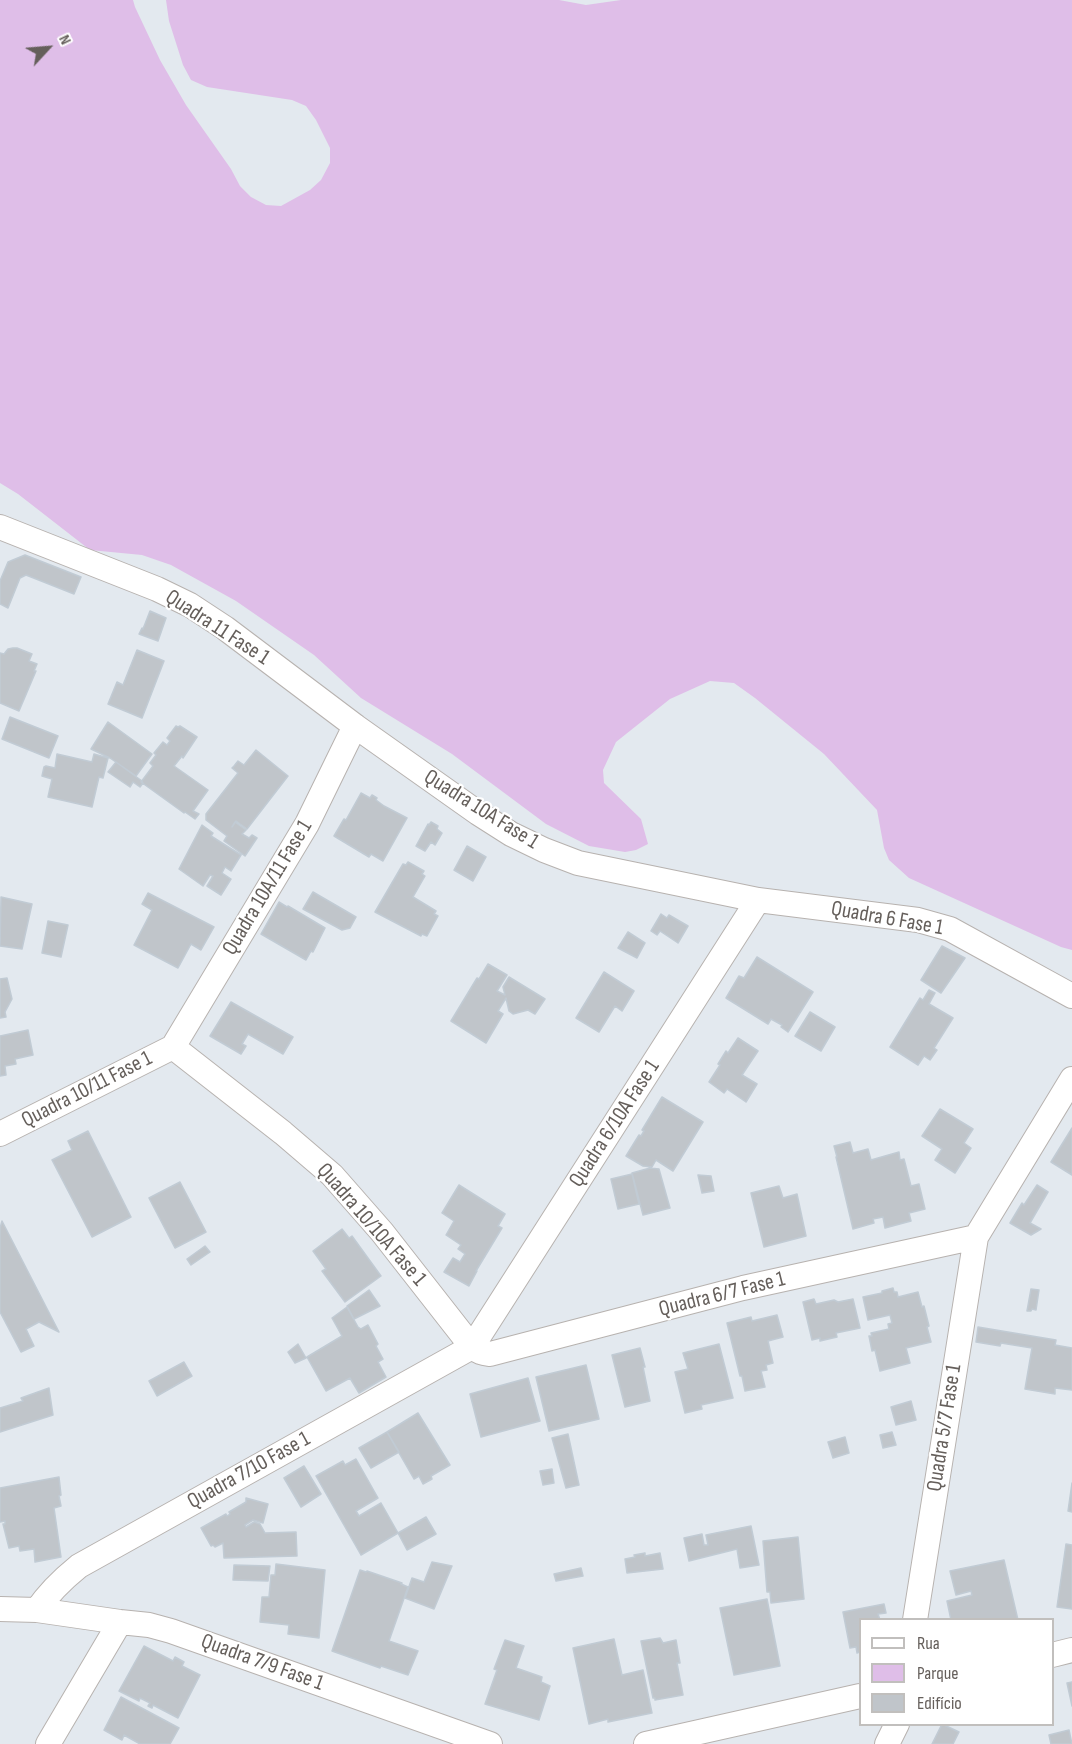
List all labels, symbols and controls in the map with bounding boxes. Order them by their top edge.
north arrow [18,18,78,78]
text: N [54,32,75,48]
street label: Quadra 11 Fase 1 [160,585,274,671]
street label: Quadra 10A Fase 1 [419,764,543,856]
street label: Quadra 10A/11 Fase 1 [217,816,319,960]
street label: Quadra 6 Fase 1 [829,896,945,942]
street label: Quadra 10/11 Fase 1 [17,1046,157,1134]
street label: Quadra 6/10A Fase 1 [564,1055,666,1193]
street label: Quadra 10/10A Fase 1 [310,1158,432,1292]
street label: Quadra 6/7 Fase 1 [656,1267,788,1323]
street label: Quadra 5/7 Fase 1 [922,1363,968,1493]
street label: Quadra 7/10 Fase 1 [183,1426,315,1516]
legend [859,1618,1054,1726]
street label: Quadra 7/9 Fase 1 [197,1629,327,1697]
text: Rua [917,1633,940,1654]
text: Parque [917,1663,958,1684]
text: Edifício [917,1693,962,1714]

